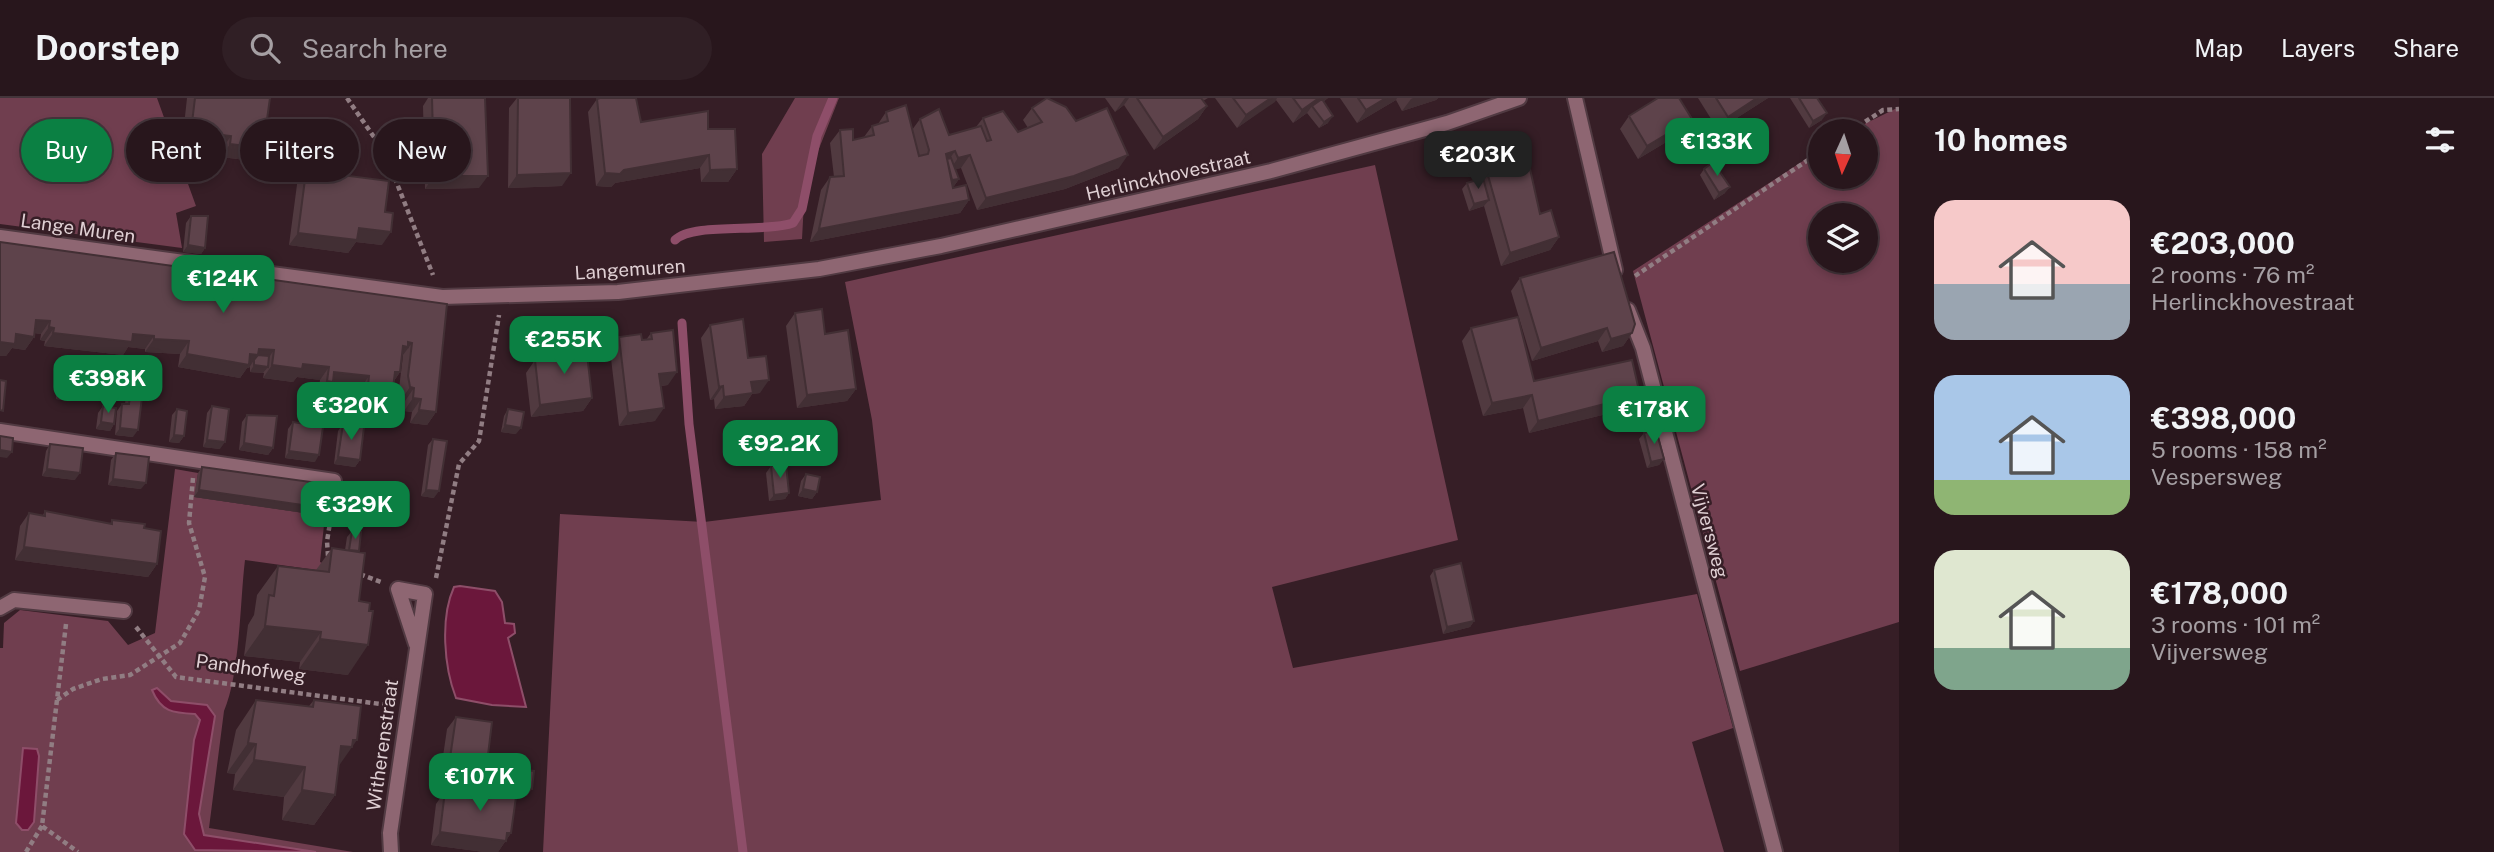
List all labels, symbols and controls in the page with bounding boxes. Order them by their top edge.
search box [222,17,712,80]
text: Doorstep [35,29,180,67]
icon: search [246,29,284,67]
text: Search here [302,33,448,64]
text: Map [2194,34,2243,62]
text: Layers [2281,34,2355,62]
text: Share [2393,34,2459,62]
pin: €133K [1668,118,1766,178]
chip: Buy [21,119,112,182]
chip: Rent [126,119,226,182]
chip: Filters [240,119,359,182]
chip: New [373,119,471,182]
north arrow [1808,119,1878,189]
map controls [1808,119,1878,273]
icon: filters [2421,121,2459,159]
text: 10 homes [1934,122,2068,158]
text: €133K [1681,127,1753,154]
pin: €203K [1429,132,1527,191]
text: €203K [1440,140,1516,167]
street label: Herlinckhovestraat [1083,145,1253,205]
button: layers [1808,203,1878,273]
street label: Lange Muren [19,209,137,247]
text: €203,000 [2151,225,2295,261]
icon: home [1990,228,2074,312]
street label: Langemuren [574,254,686,284]
pin: €124K [174,256,272,315]
text: 2 rooms · 76 m² [2151,261,2314,288]
text: €124K [187,264,259,291]
text: Herlinckhovestraat [2151,288,2355,315]
pin: €255K [515,316,613,376]
text: €255K [525,325,603,352]
pin: €398K [59,356,157,415]
text: €398K [69,364,147,391]
pin: €320K [302,382,400,442]
pin: €178K [1605,386,1703,446]
text: €320K [313,391,389,418]
text: €178K [1619,395,1689,422]
text: €398,000 [2151,400,2296,436]
icon: home [1990,403,2074,487]
pin: €92.2K [723,420,837,480]
text: €92.2K [739,429,821,456]
text: 5 rooms · 158 m² [2151,436,2327,463]
text: Vespersweg [2151,463,2282,490]
street label: Vijversweg [1687,481,1733,581]
pin: €329K [306,482,404,541]
text: €329K [317,490,393,517]
text: €178,000 [2151,575,2288,611]
icon: home [1990,578,2074,662]
text: 3 rooms · 101 m² [2151,611,2320,638]
text: Vijversweg [2151,638,2268,665]
street label: Pandhofweg [195,649,308,687]
street label: Witherenstraat [362,678,402,812]
pin: €107K [431,754,529,813]
text: €107K [445,762,515,789]

